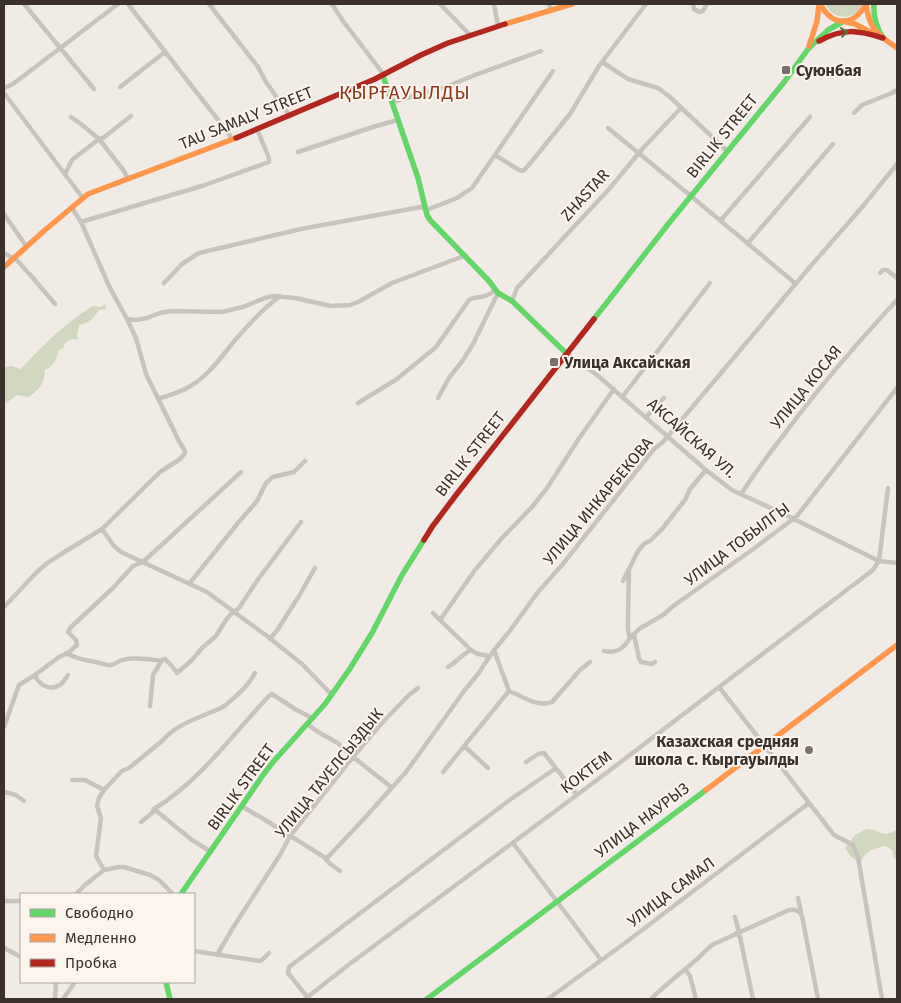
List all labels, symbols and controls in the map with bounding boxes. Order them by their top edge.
one-way arrow [839,27,848,37]
place label: Суюнбая [796,61,862,80]
marker: Суюнбая [780,64,792,76]
district label: ҚЫРҒАУЫЛДЫ [339,81,471,104]
street label: TAU SAMALY STREET [177,82,316,153]
street label: BIRLIK STREET [682,90,762,182]
street label: ZHASTAR [557,165,613,225]
street label: УЛИЦА КОСАЯ [767,341,845,433]
place label: Улица Аксайская [563,353,691,372]
marker: Улица Аксайская [548,356,560,368]
street label: АКСАЙСКАЯ УЛ. [644,394,740,482]
street label: BIRLIK STREET [431,407,509,500]
street label: УЛИЦА ИНКАРБЕКОВА [539,433,657,569]
street label: УЛИЦА ТОБЫЛГЫ [681,498,793,590]
street label: УЛИЦА ТАУЕЛСЫЗДЫК [271,704,387,841]
place label: Казахская средняя школа с. Кыргауылды [634,732,799,769]
street label: BIRLIK STREET [203,739,279,834]
marker: Казахская средняя школа с. Кыргауылды [803,744,815,756]
street label: KOKTEM [557,747,615,797]
street label: УЛИЦА НАУРЫЗ [591,778,693,862]
street label: УЛИЦА САМАЛ [624,853,718,931]
legend [20,893,195,983]
text: Свободно [65,904,134,922]
text: Медленно [65,929,137,947]
text: Пробка [65,954,117,972]

